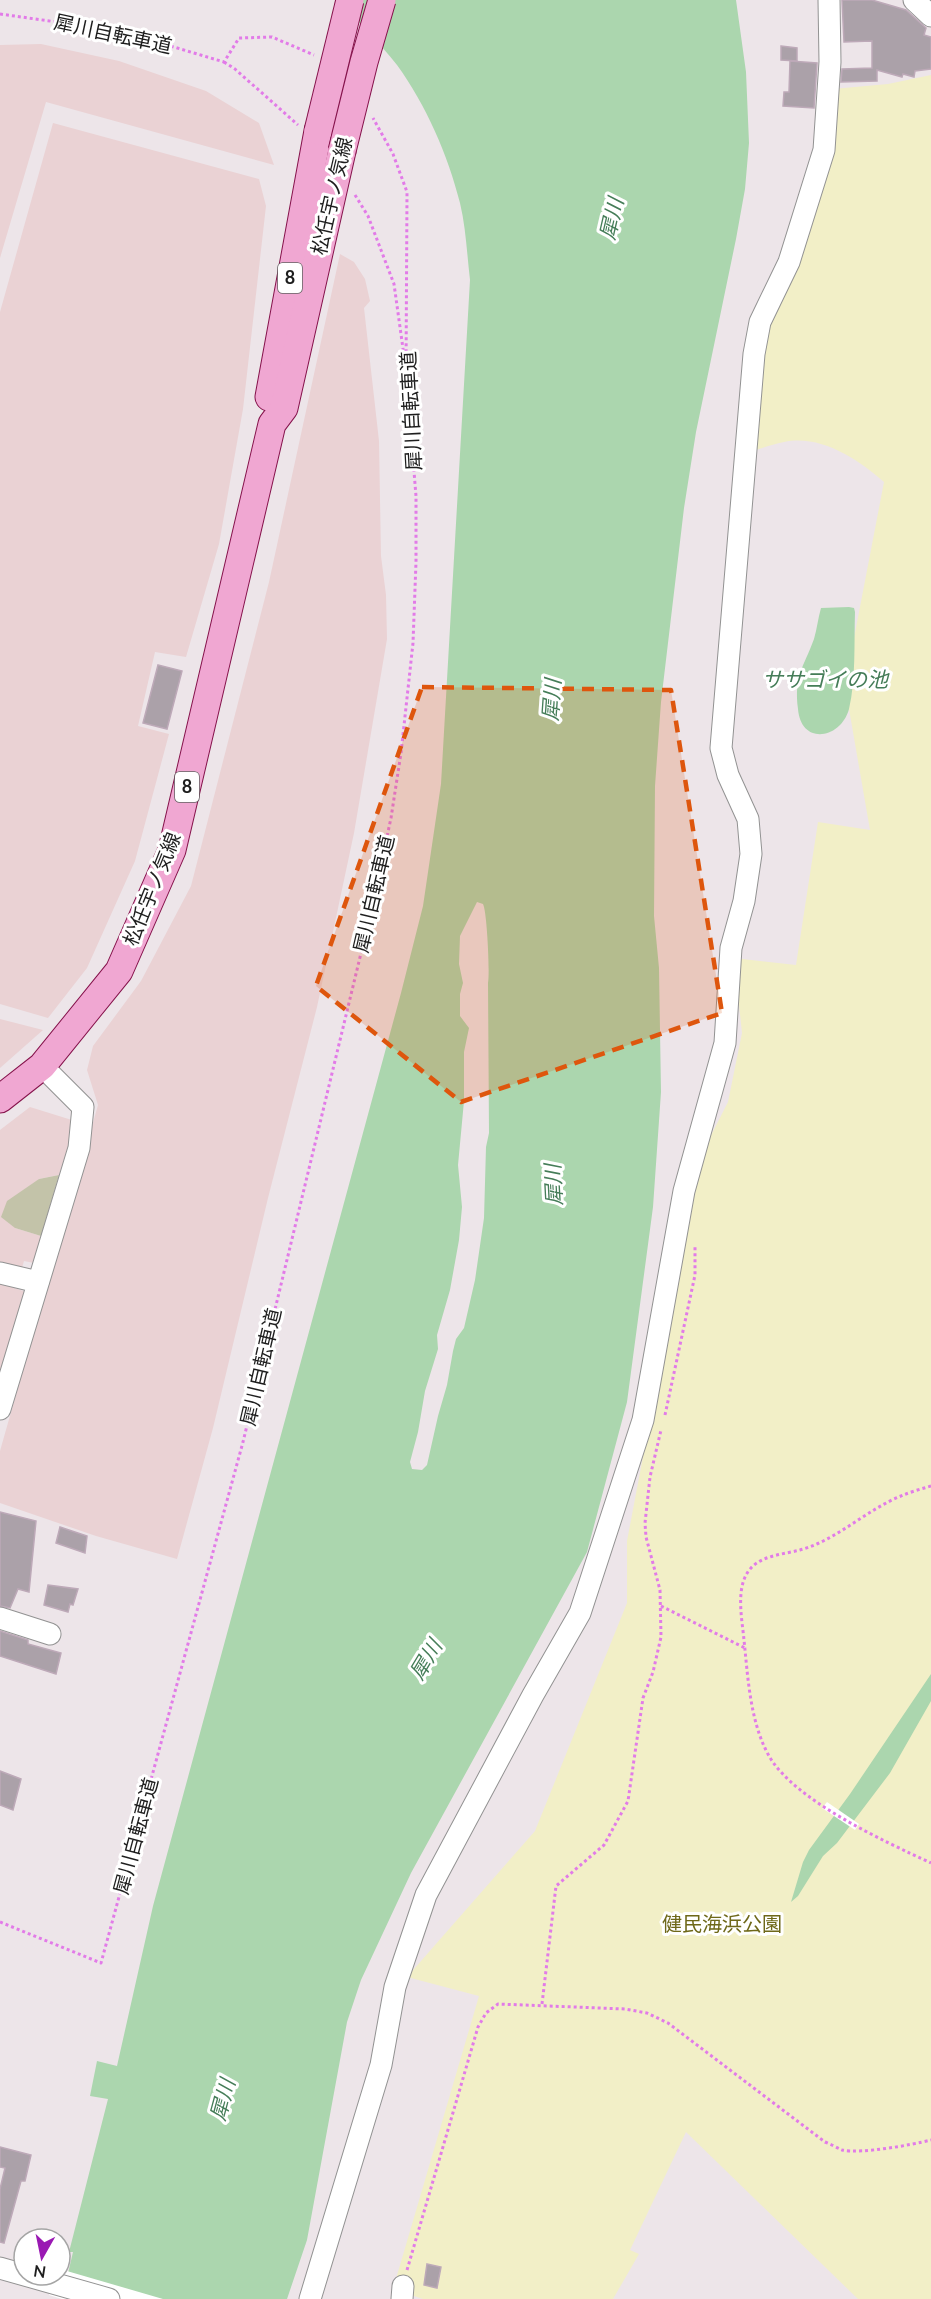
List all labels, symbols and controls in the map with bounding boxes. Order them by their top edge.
street label: 犀川自転車道 [52,9,174,57]
street label: 松任宇ノ気線 [306,135,356,257]
water label: 犀川 [594,193,628,242]
road number: 8 [278,263,302,293]
street label: 犀川自転車道 [395,351,425,472]
water label: ササゴイの池 [762,666,890,691]
water label: 犀川 [537,676,565,722]
road number: 8 [175,772,199,802]
street label: 松任宇ノ気線 [117,828,185,949]
street label: 犀川自転車道 [348,833,398,955]
water label: 犀川 [539,1161,566,1207]
street label: 犀川自転車道 [235,1306,285,1428]
water label: 犀川 [403,1633,447,1684]
street label: 犀川自転車道 [108,1775,162,1897]
park label: 健民海浜公園 [662,1911,782,1935]
water label: 犀川 [204,2074,240,2123]
north arrow [12,2227,72,2287]
text: N [32,2262,47,2283]

